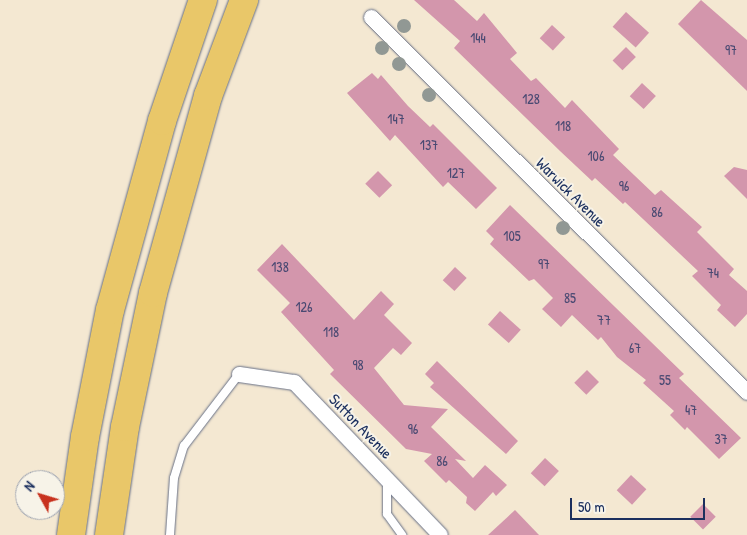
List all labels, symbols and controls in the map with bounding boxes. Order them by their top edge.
house number: 144 [470,30,486,46]
house number: 97 [725,42,737,58]
house number: 128 [522,91,540,107]
house number: 147 [387,111,405,127]
house number: 118 [555,118,571,134]
house number: 137 [420,137,438,153]
house number: 106 [588,148,604,164]
street label: Warwick Avenue [532,153,610,231]
house number: 127 [447,165,465,181]
house number: 96 [619,178,629,194]
house number: 86 [651,204,663,220]
house number: 105 [503,228,521,244]
house number: 97 [538,256,550,272]
house number: 138 [271,259,289,275]
house number: 74 [707,265,719,281]
house number: 85 [564,290,576,306]
house number: 126 [295,299,313,315]
house number: 77 [597,312,611,328]
house number: 118 [323,324,339,340]
house number: 67 [629,340,641,356]
house number: 98 [352,357,364,373]
house number: 55 [659,372,671,388]
street label: Sutton Avenue [325,390,397,462]
house number: 47 [685,402,697,418]
house number: 96 [408,421,418,437]
house number: 37 [714,431,728,447]
house number: 86 [436,453,448,469]
north arrow [15,470,65,520]
text: N [19,477,38,495]
scale bar [572,488,707,520]
text: 50 m [578,496,605,517]

